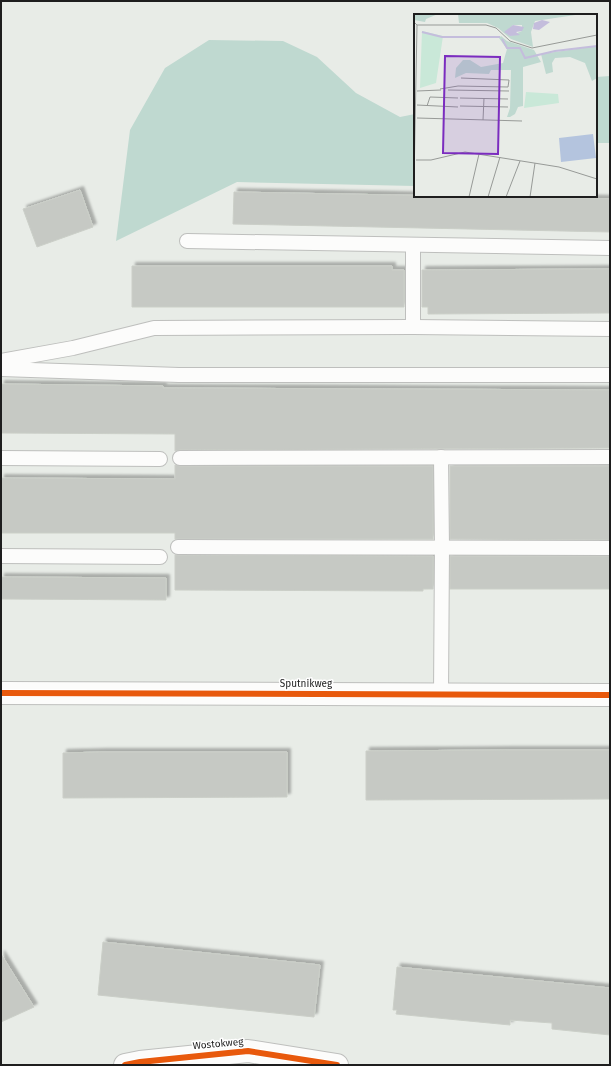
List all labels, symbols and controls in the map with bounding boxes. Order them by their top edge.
inset map [414,14,597,197]
street label: Sputnikweg [280,678,333,690]
street label: Wostokweg [192,1036,245,1052]

